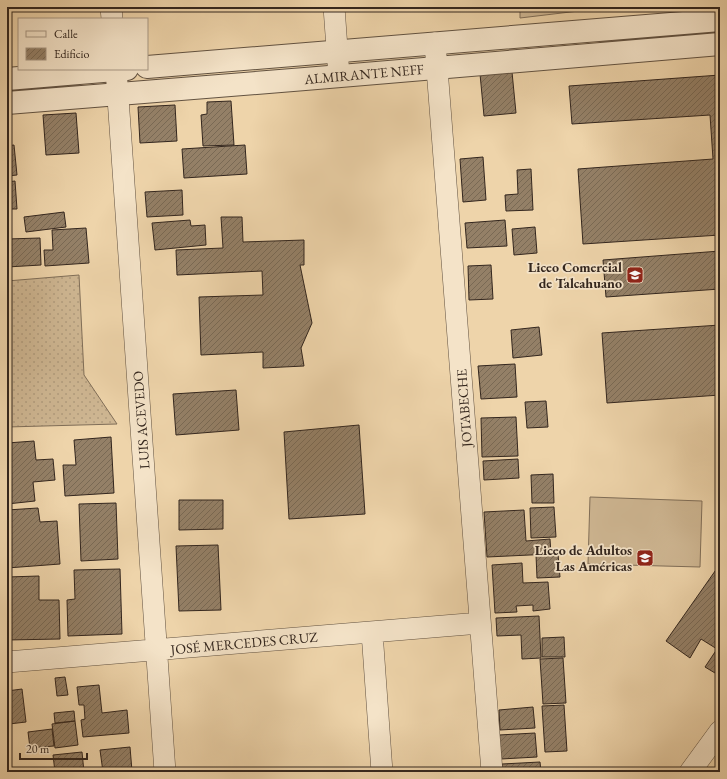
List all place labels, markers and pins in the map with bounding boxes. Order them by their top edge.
place label: Liceo Comercial de Talcahuano [528,258,622,292]
school or university icon: Liceo Comercial de Talcahuano [625,265,645,285]
place label: Liceo de Adultos Las Américas [535,541,632,575]
school or university icon: Liceo de Adultos Las Américas [635,548,655,568]

